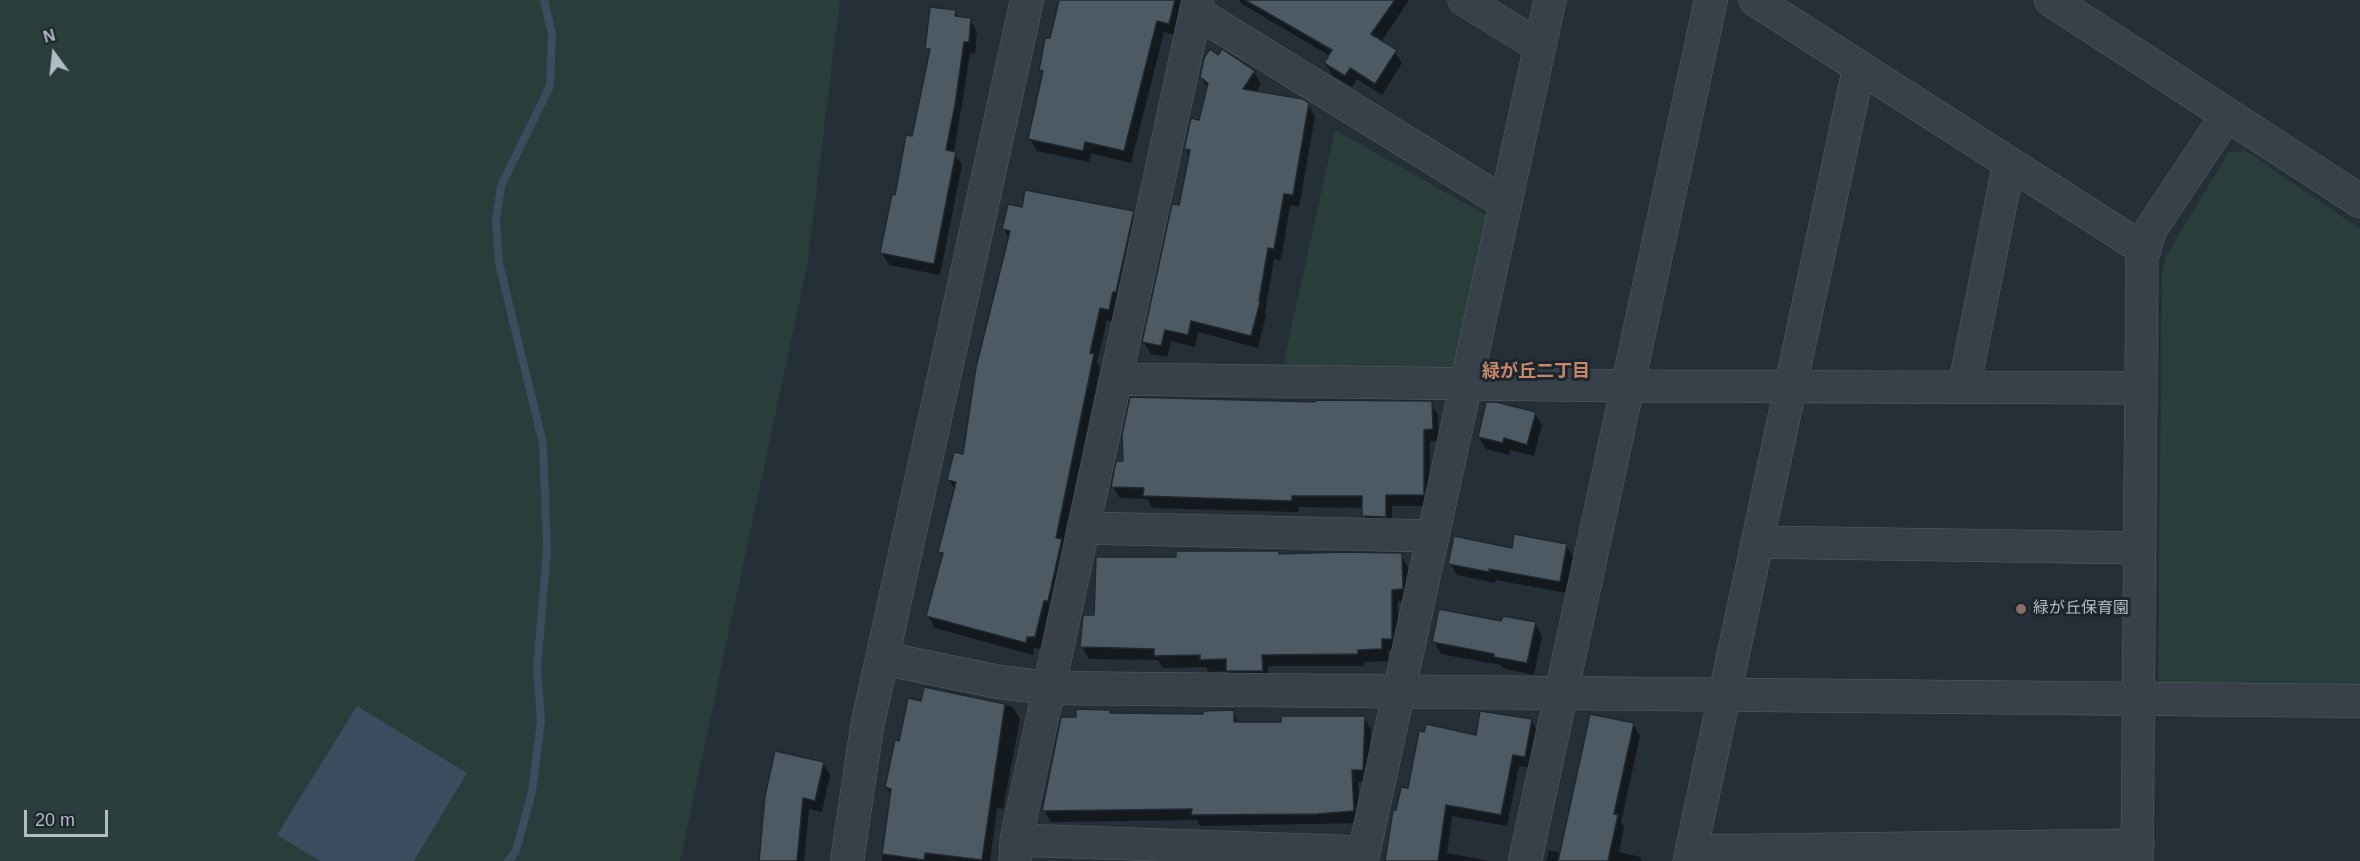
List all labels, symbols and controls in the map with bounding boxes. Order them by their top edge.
north arrow [24,24,84,84]
text: N [41,26,57,46]
district label: 緑が丘二丁目 [1482,361,1590,383]
place label: 緑が丘保育園 [2033,599,2129,619]
marker: 緑が丘保育園 [2014,602,2028,616]
scale bar [27,798,111,836]
text: 20 m [35,810,75,830]

